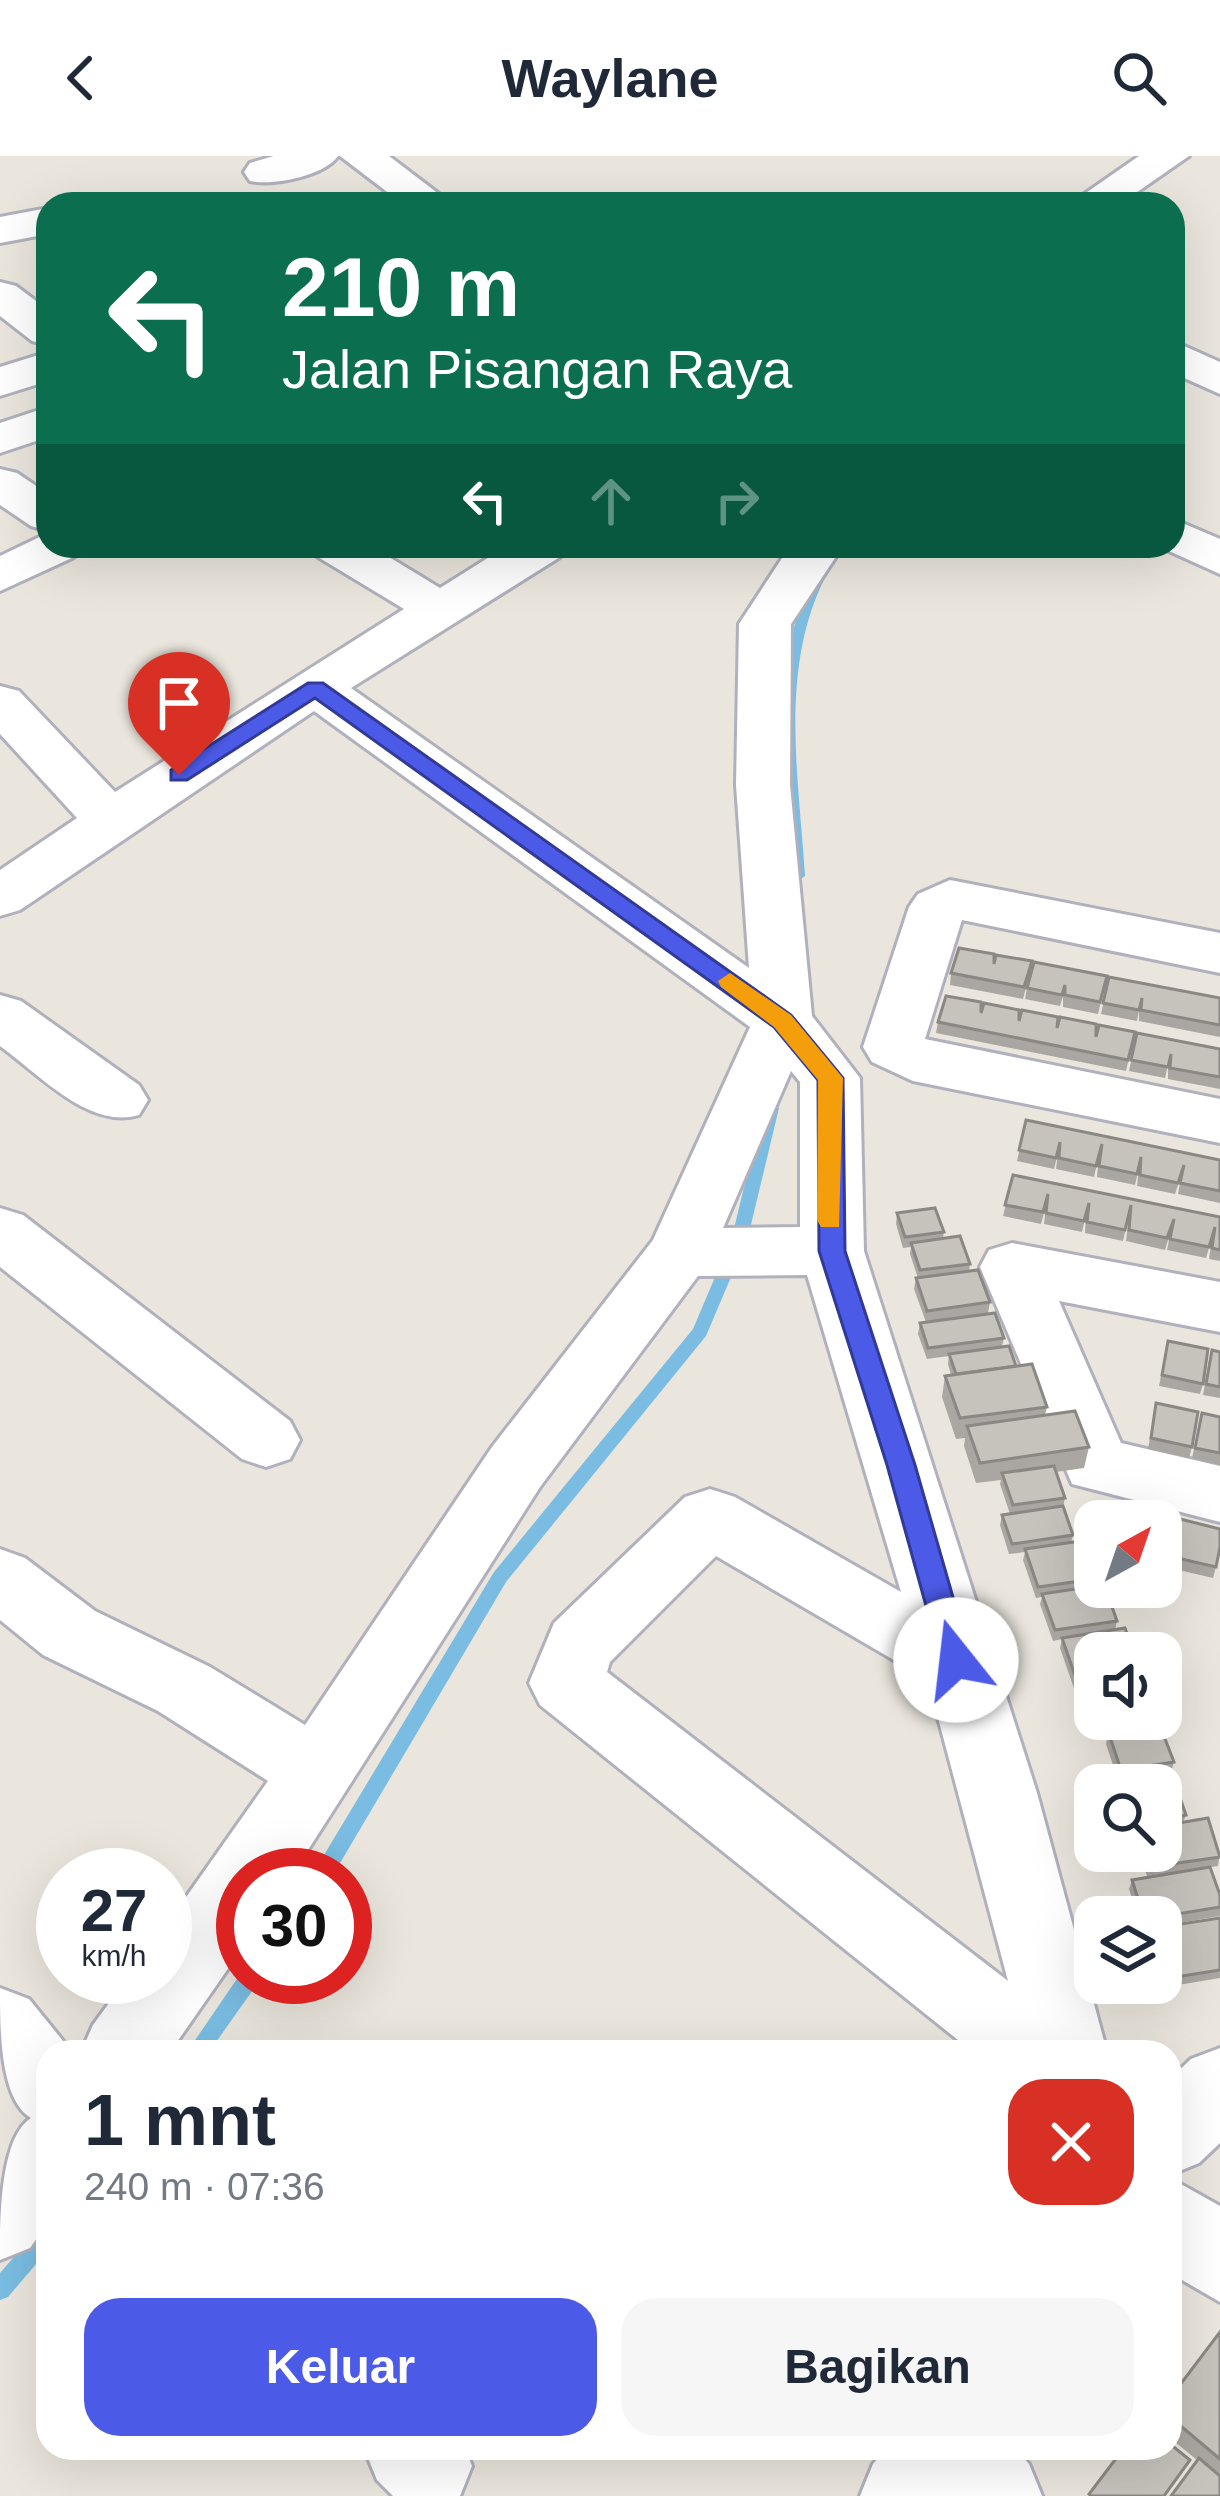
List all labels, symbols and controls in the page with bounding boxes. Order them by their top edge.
icon: back [48,45,114,111]
icon: search [1106,45,1172,111]
text: Waylane [501,48,719,108]
icon: left [84,240,240,396]
text: 210 m [282,240,520,334]
text: Jalan Pisangan Raya [282,339,792,399]
icon: left [452,468,518,534]
icon: ahead [578,468,644,534]
icon: right [704,468,770,534]
pin [128,652,230,775]
icon: arrive [146,670,212,736]
north arrow [1074,1500,1182,1608]
map controls [1074,1500,1182,2004]
position arrow [893,1597,1019,1723]
button: sound [1074,1632,1182,1740]
button: search [1074,1764,1182,1872]
speed limit sign: 30 [216,1848,372,2004]
text: 27 [81,1877,147,1944]
button: layers [1074,1896,1182,2004]
text: km/h [81,1939,147,1972]
button: close [1008,2079,1134,2205]
text: 1 mnt [84,2080,276,2160]
text: 240 m · 07:36 [84,2165,325,2208]
button: Keluar [84,2298,597,2436]
button: Bagikan [621,2298,1134,2436]

